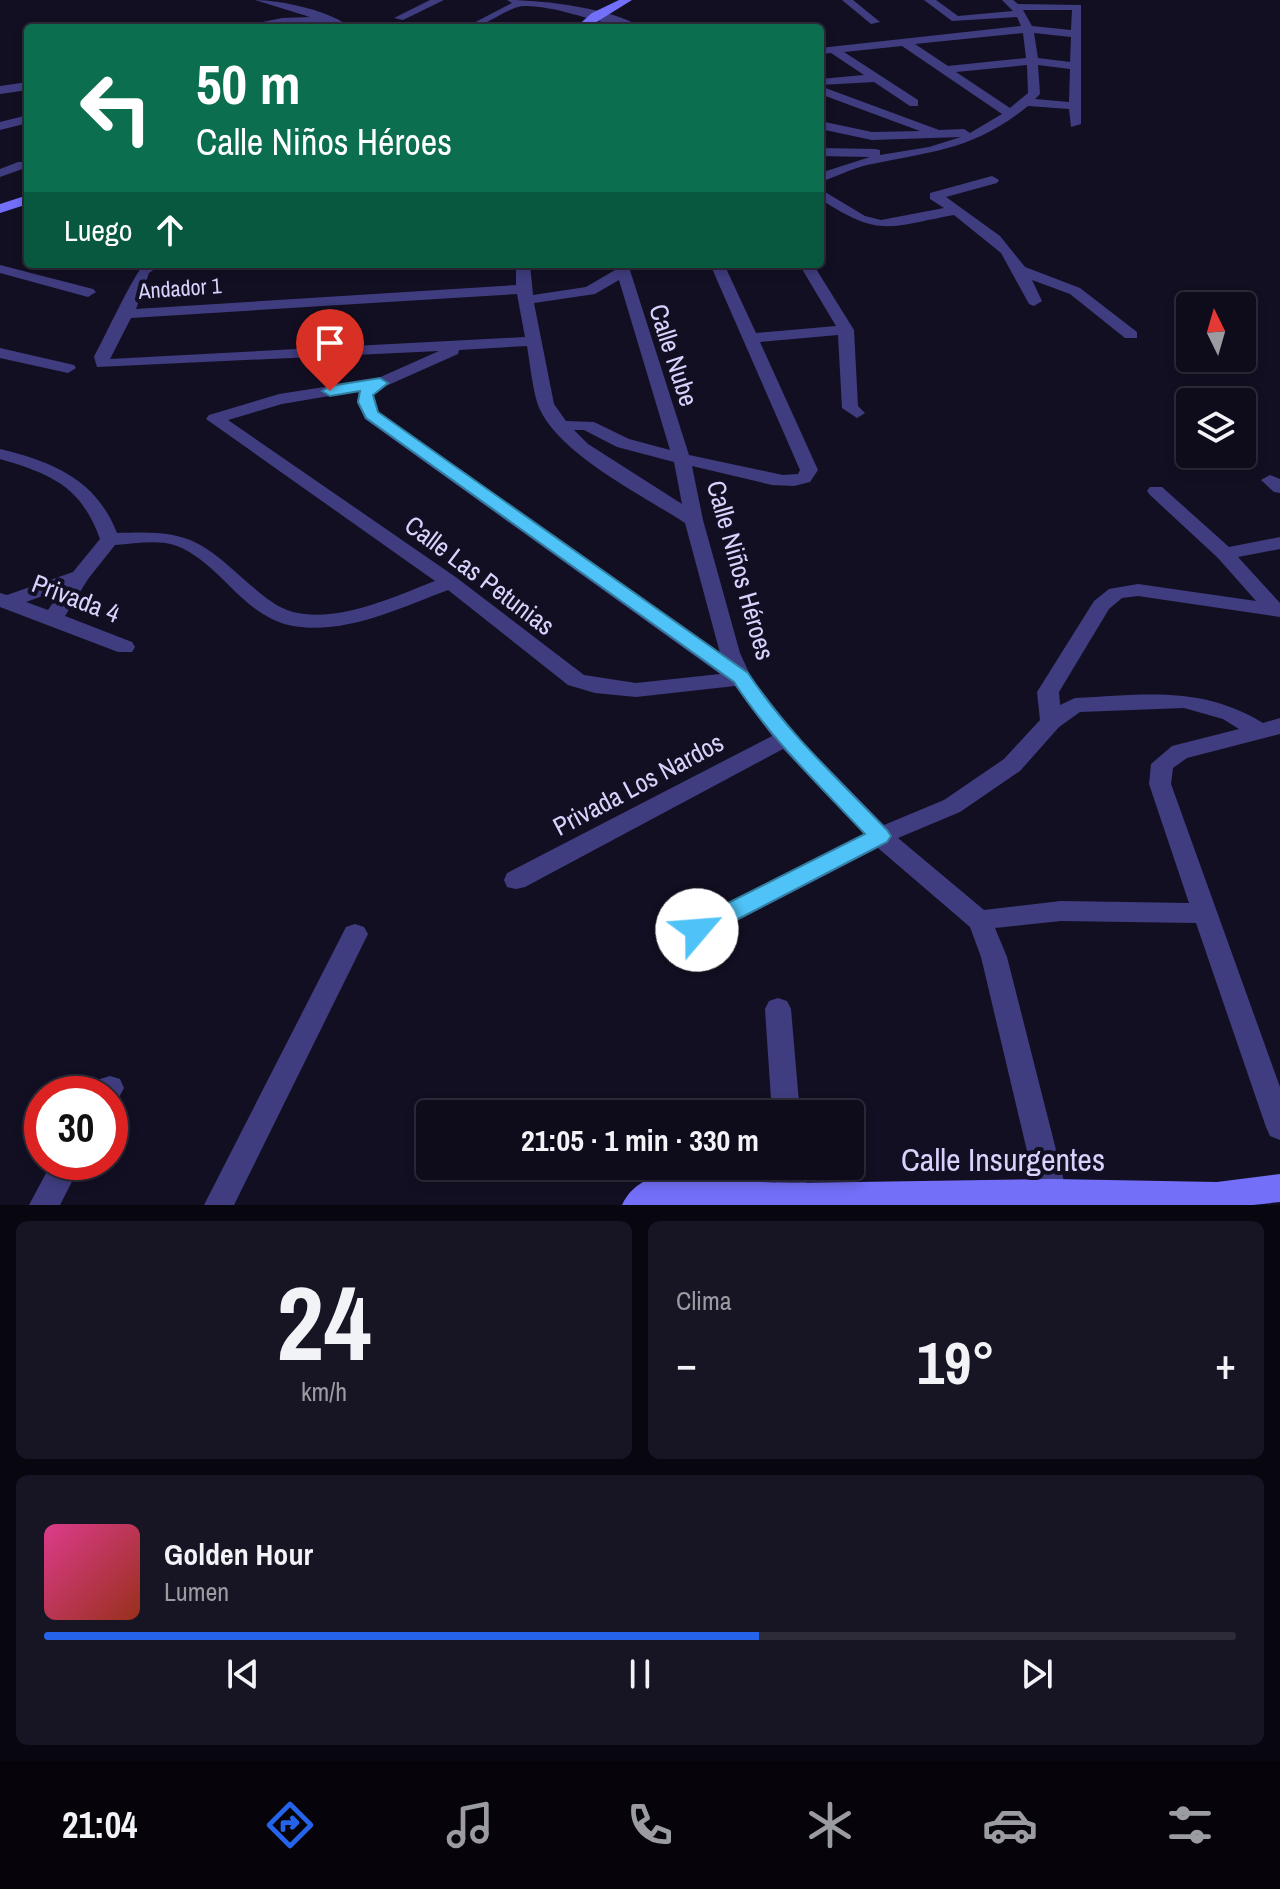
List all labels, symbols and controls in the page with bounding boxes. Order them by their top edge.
text: 50 m [196,46,301,121]
icon: left [64,56,168,160]
text: Calle Niños Héroes [196,118,452,166]
icon: ahead [148,208,192,252]
text: Luego [64,210,132,250]
street label: Andador 1 [136,270,223,306]
north arrow [1176,292,1256,372]
map controls [1176,292,1256,468]
street label: Calle Nube [641,299,707,411]
pin [296,309,364,391]
icon: arrive [308,321,352,365]
button: layers [1176,388,1256,468]
street label: Calle Niños Héroes [699,476,783,664]
street label: Calle Las Petunias [398,507,562,643]
street label: Privada 4 [27,565,125,631]
street label: Privada Los Nardos [547,724,729,844]
position arrow [655,888,739,972]
speed limit sign: 30 [24,1076,128,1180]
text: 21:05 · 1 min · 330 m [521,1120,759,1160]
street label: Calle Insurgentes [901,1138,1105,1181]
text: 24 [277,1252,371,1392]
text: Clima [676,1283,732,1318]
text: 19° [917,1322,995,1403]
text: − [676,1333,697,1393]
text: + [1215,1333,1236,1393]
text: km/h [301,1374,347,1409]
text: Golden Hour [164,1534,313,1574]
text: Lumen [164,1574,229,1609]
icon: previous [221,1652,265,1696]
icon: pause [618,1652,662,1696]
icon: next [1015,1652,1059,1696]
icon: directions [262,1797,318,1853]
icon: music [442,1797,498,1853]
icon: phone [622,1797,678,1853]
icon: climate [802,1797,858,1853]
icon: car [982,1797,1038,1853]
icon: filters [1162,1797,1218,1853]
text: 21:04 [62,1801,138,1849]

